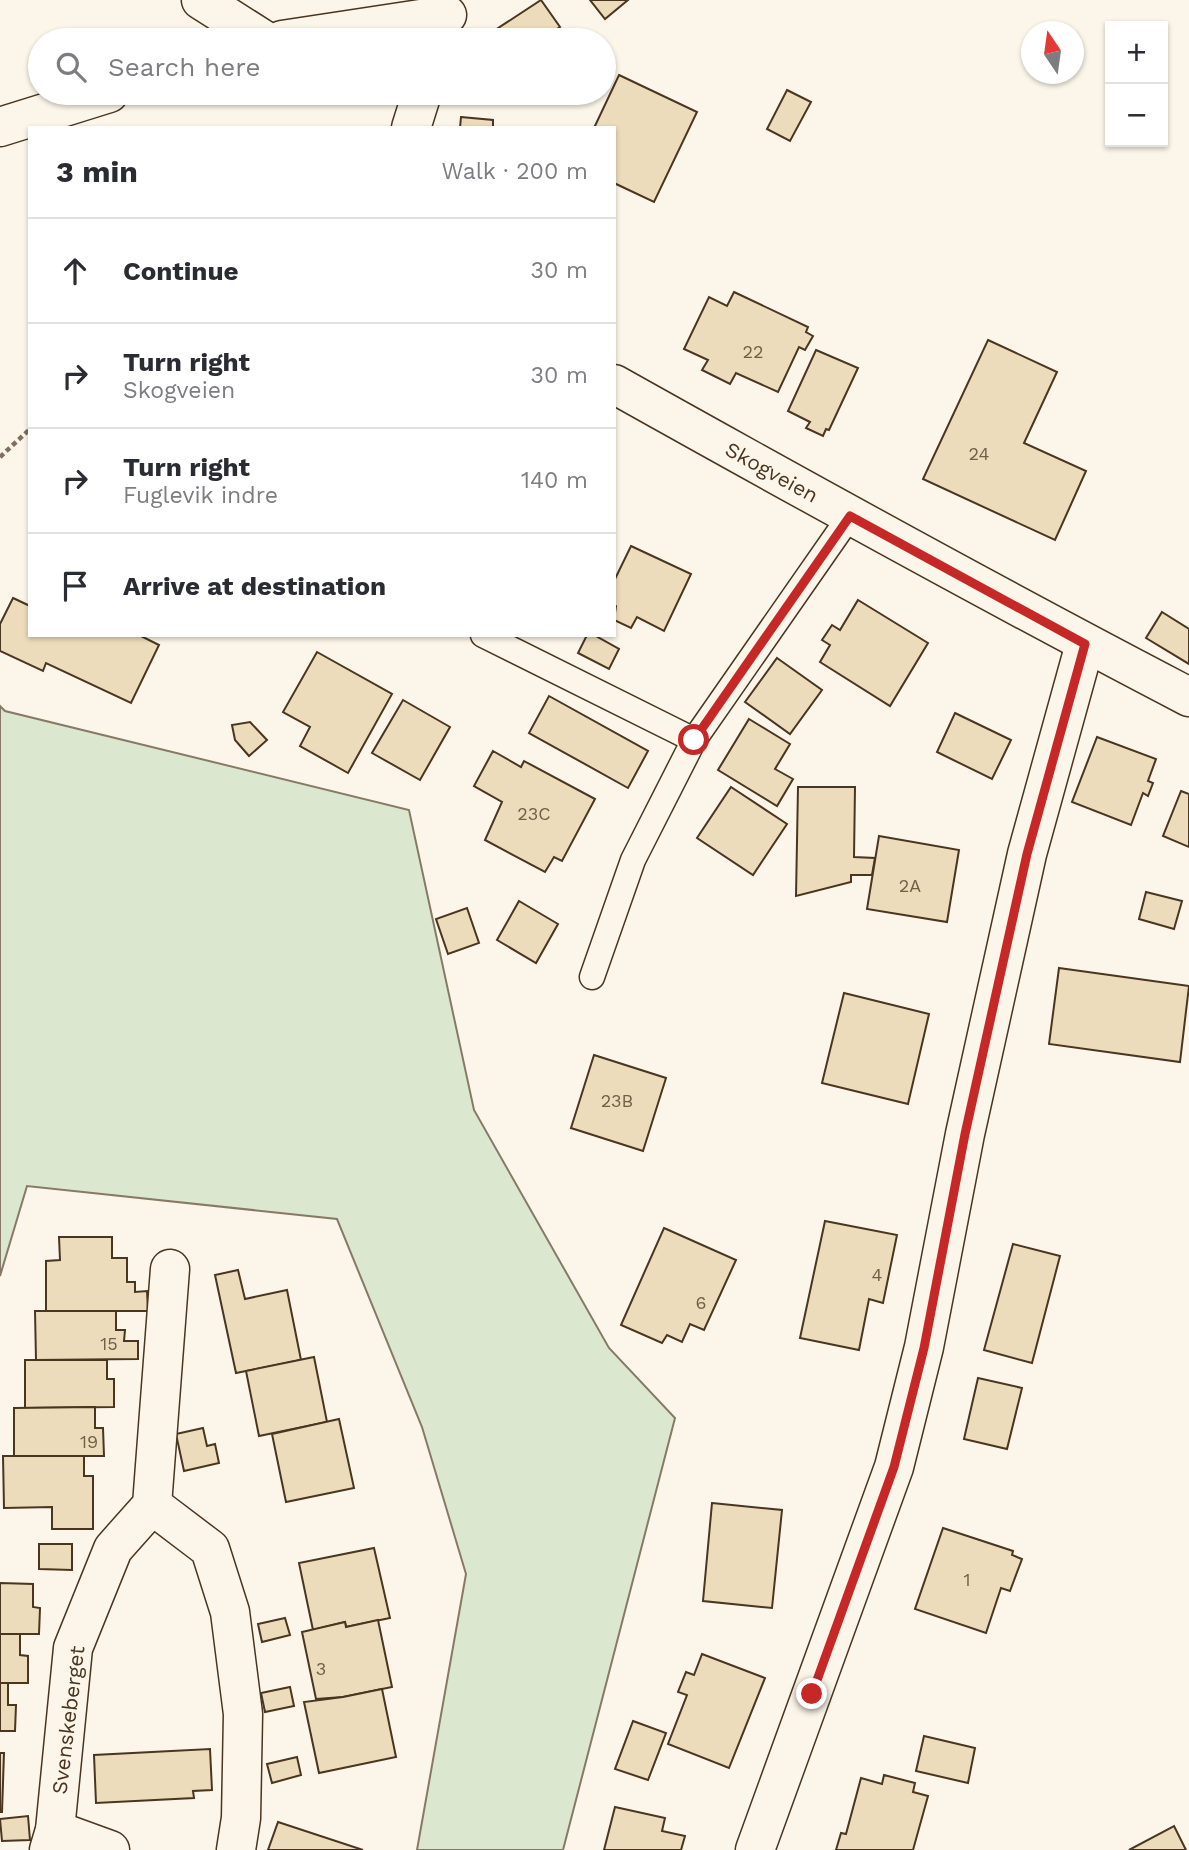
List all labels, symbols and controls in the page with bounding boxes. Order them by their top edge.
north arrow [1021,21,1084,84]
map controls [1105,21,1168,147]
button: + [1105,21,1168,84]
search box [28,28,616,105]
icon: search [52,48,90,86]
text: Search here [108,52,260,82]
button: − [1105,84,1168,147]
text: 3 min [56,154,138,189]
text: Walk · 200 m [442,158,588,185]
icon: ahead [56,252,94,290]
text: Continue [123,256,239,286]
text: 30 m [531,257,588,284]
house number: 22 [743,341,764,362]
text: Turn right [123,347,250,377]
icon: right [56,357,94,395]
text: 30 m [531,362,588,389]
text: Skogveien [123,377,235,404]
street label: Skogveien [721,436,823,508]
house number: 24 [969,443,989,464]
text: Turn right [123,452,250,482]
icon: right [56,462,94,500]
text: 140 m [521,467,588,494]
text: Fuglevik indre [123,482,278,509]
icon: arrive [56,567,94,605]
text: Arrive at destination [123,571,386,601]
route start [678,724,709,755]
house number: 23C [517,803,551,824]
house number: 2A [899,875,921,896]
house number: 23B [601,1090,633,1111]
house number: 4 [872,1264,883,1285]
house number: 6 [696,1292,706,1313]
house number: 15 [100,1333,118,1354]
house number: 19 [80,1431,98,1452]
house number: 1 [963,1569,971,1590]
street label: Svenskeberget [47,1644,90,1796]
house number: 3 [316,1658,326,1679]
route end [796,1678,827,1709]

